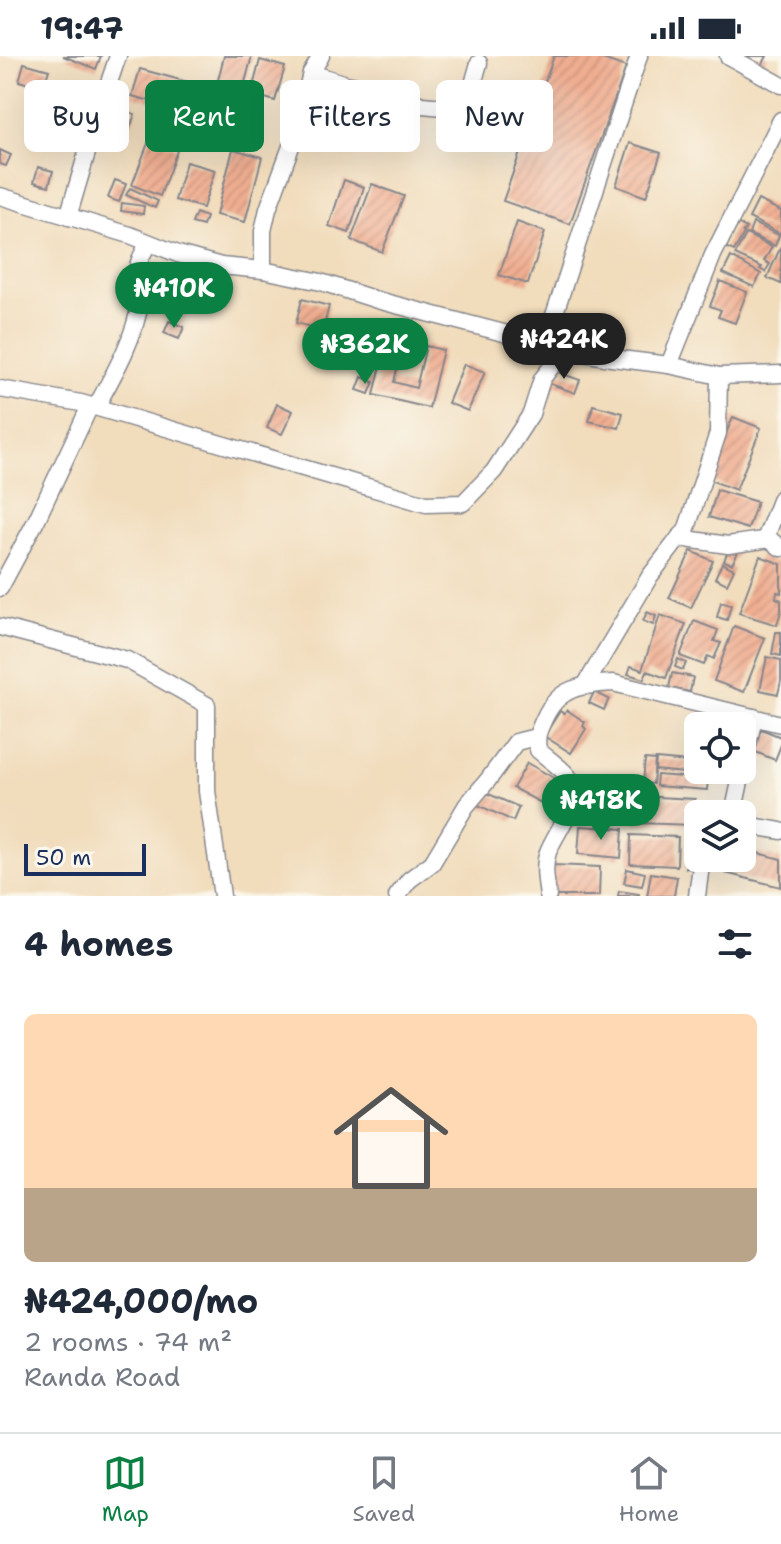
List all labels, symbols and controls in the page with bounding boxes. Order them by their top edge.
text: 19:47 [40,8,124,49]
chip: Buy [24,80,129,152]
chip: Rent [145,80,264,152]
chip: Filters [280,80,420,152]
chip: New [436,80,553,152]
pin: ₦410K [118,262,230,330]
text: ₦410K [133,270,215,305]
pin: ₦424K [508,313,620,381]
pin: ₦362K [309,318,421,386]
text: ₦424K [520,321,608,356]
text: ₦362K [320,326,410,361]
map controls [684,712,756,872]
button: locate [684,712,756,784]
pin: ₦418K [545,774,657,842]
text: ₦418K [560,782,642,817]
button: layers [684,800,756,872]
scale bar [24,840,146,876]
text: 50 m [36,843,91,872]
text: 4 homes [24,921,173,967]
icon: filters [713,922,757,966]
icon: home [319,1066,463,1210]
text: ₦424,000/mo [24,1278,258,1324]
text: 2 rooms · 74 m² [24,1324,232,1359]
text: Randa Road [24,1359,180,1394]
tab: Map [102,1451,149,1528]
tab: Saved [353,1451,415,1528]
tab: Home [619,1451,679,1528]

